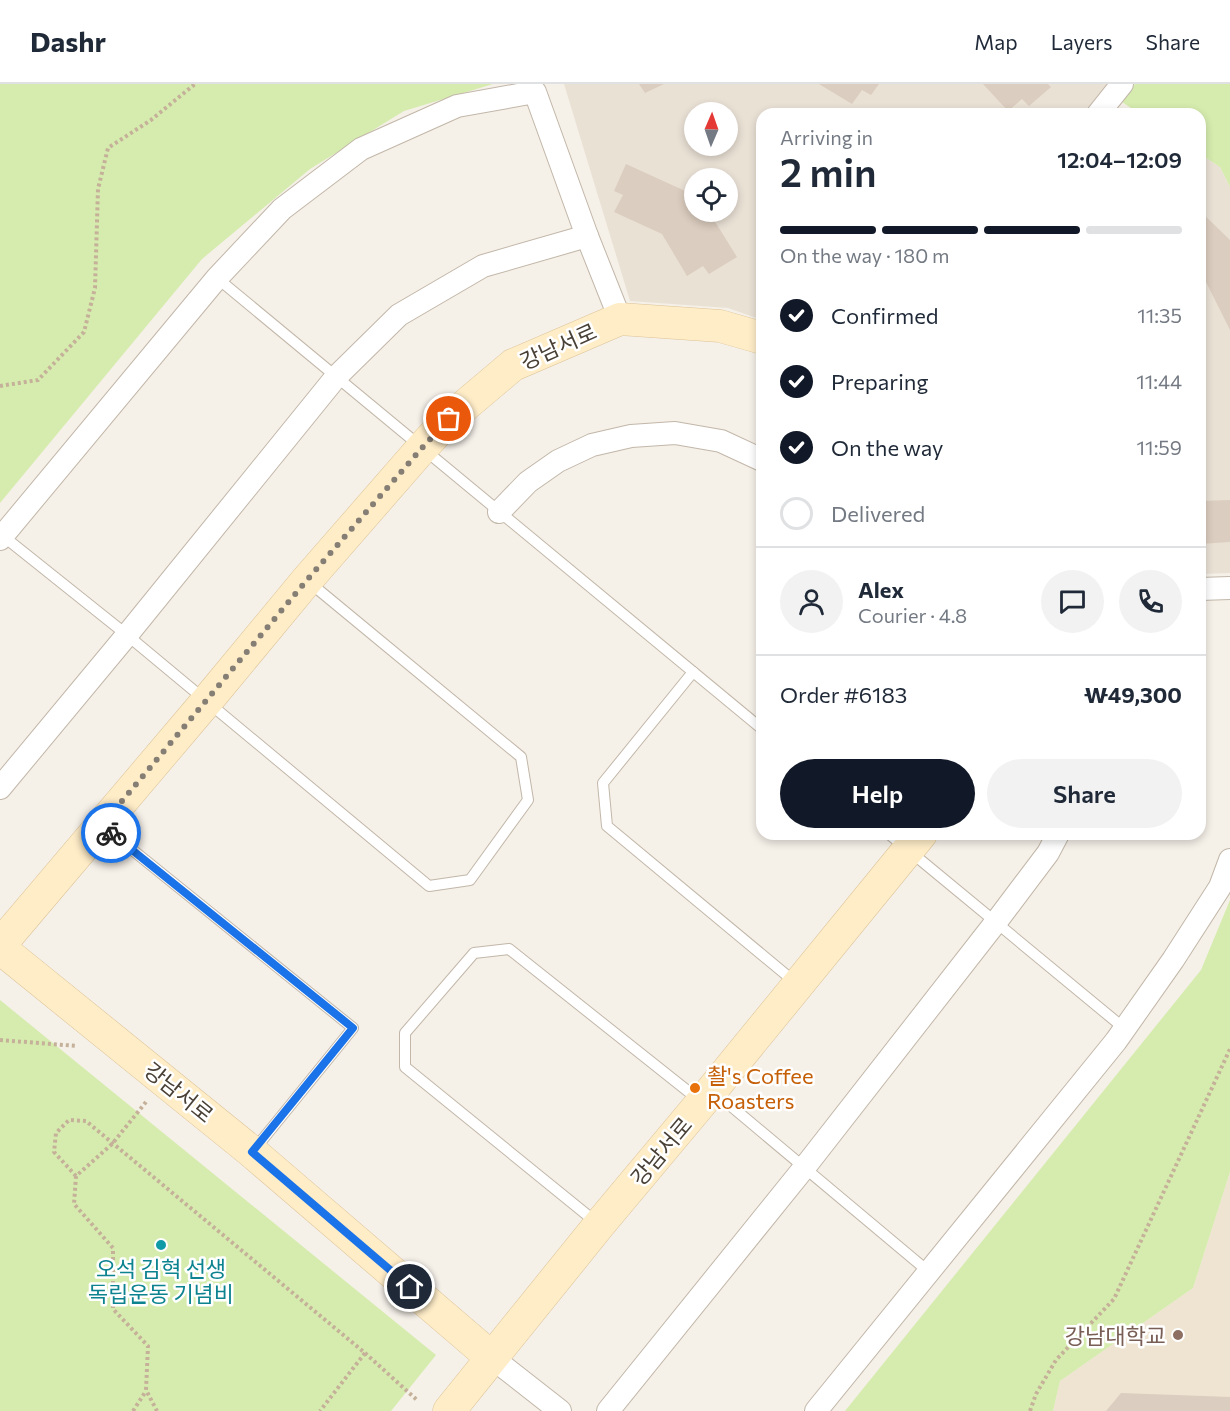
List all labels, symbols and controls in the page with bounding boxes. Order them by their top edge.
text: Dashr [30,24,106,58]
text: Map [974,29,1018,54]
text: Layers [1051,29,1113,54]
text: Share [1146,29,1200,54]
north arrow [684,102,738,156]
map controls [684,102,738,222]
text: Arriving in [780,125,873,149]
text: 12:04–12:09 [1057,146,1182,173]
text: 2 min [780,147,877,195]
button: locate [684,168,738,222]
text: On the way · 180 m [780,243,949,267]
icon: check [780,299,813,332]
text: Confirmed [831,302,938,329]
text: 11:35 [1137,303,1182,327]
street label: 강남서로 [516,317,600,375]
icon: check [780,365,813,398]
text: Preparing [831,368,928,395]
text: 11:44 [1136,369,1182,393]
pin [423,393,474,444]
icon: bag [432,402,465,435]
icon: check [780,431,813,464]
text: On the way [831,434,943,461]
text: 11:59 [1137,435,1182,459]
text: Delivered [831,500,925,527]
button: person [780,570,843,633]
button: chat [1041,570,1104,633]
button: phone [1119,570,1182,633]
text: Alex [858,576,904,603]
text: Courier · 4.8 [858,603,967,627]
text: Order #6183 [780,681,907,708]
text: ₩49,300 [1084,681,1182,708]
button: Help [780,759,975,828]
button: Share [987,759,1182,828]
courier [81,803,141,863]
icon: bike [95,817,128,850]
street label: 강남서로 [139,1056,219,1128]
place label: 촬's Coffee Roasters [707,1062,814,1114]
marker: 촬's Coffee Roasters [688,1081,702,1095]
street label: 강남서로 [625,1111,697,1191]
marker: 오석 김혁 선생 독립운동 기념비 [154,1238,168,1252]
place label: 오석 김혁 선생 독립운동 기념비 [88,1255,234,1307]
pin [384,1261,435,1312]
icon: home [393,1270,426,1303]
place label: 강남대학교 [1065,1322,1166,1349]
marker: 강남대학교 [1171,1328,1185,1342]

